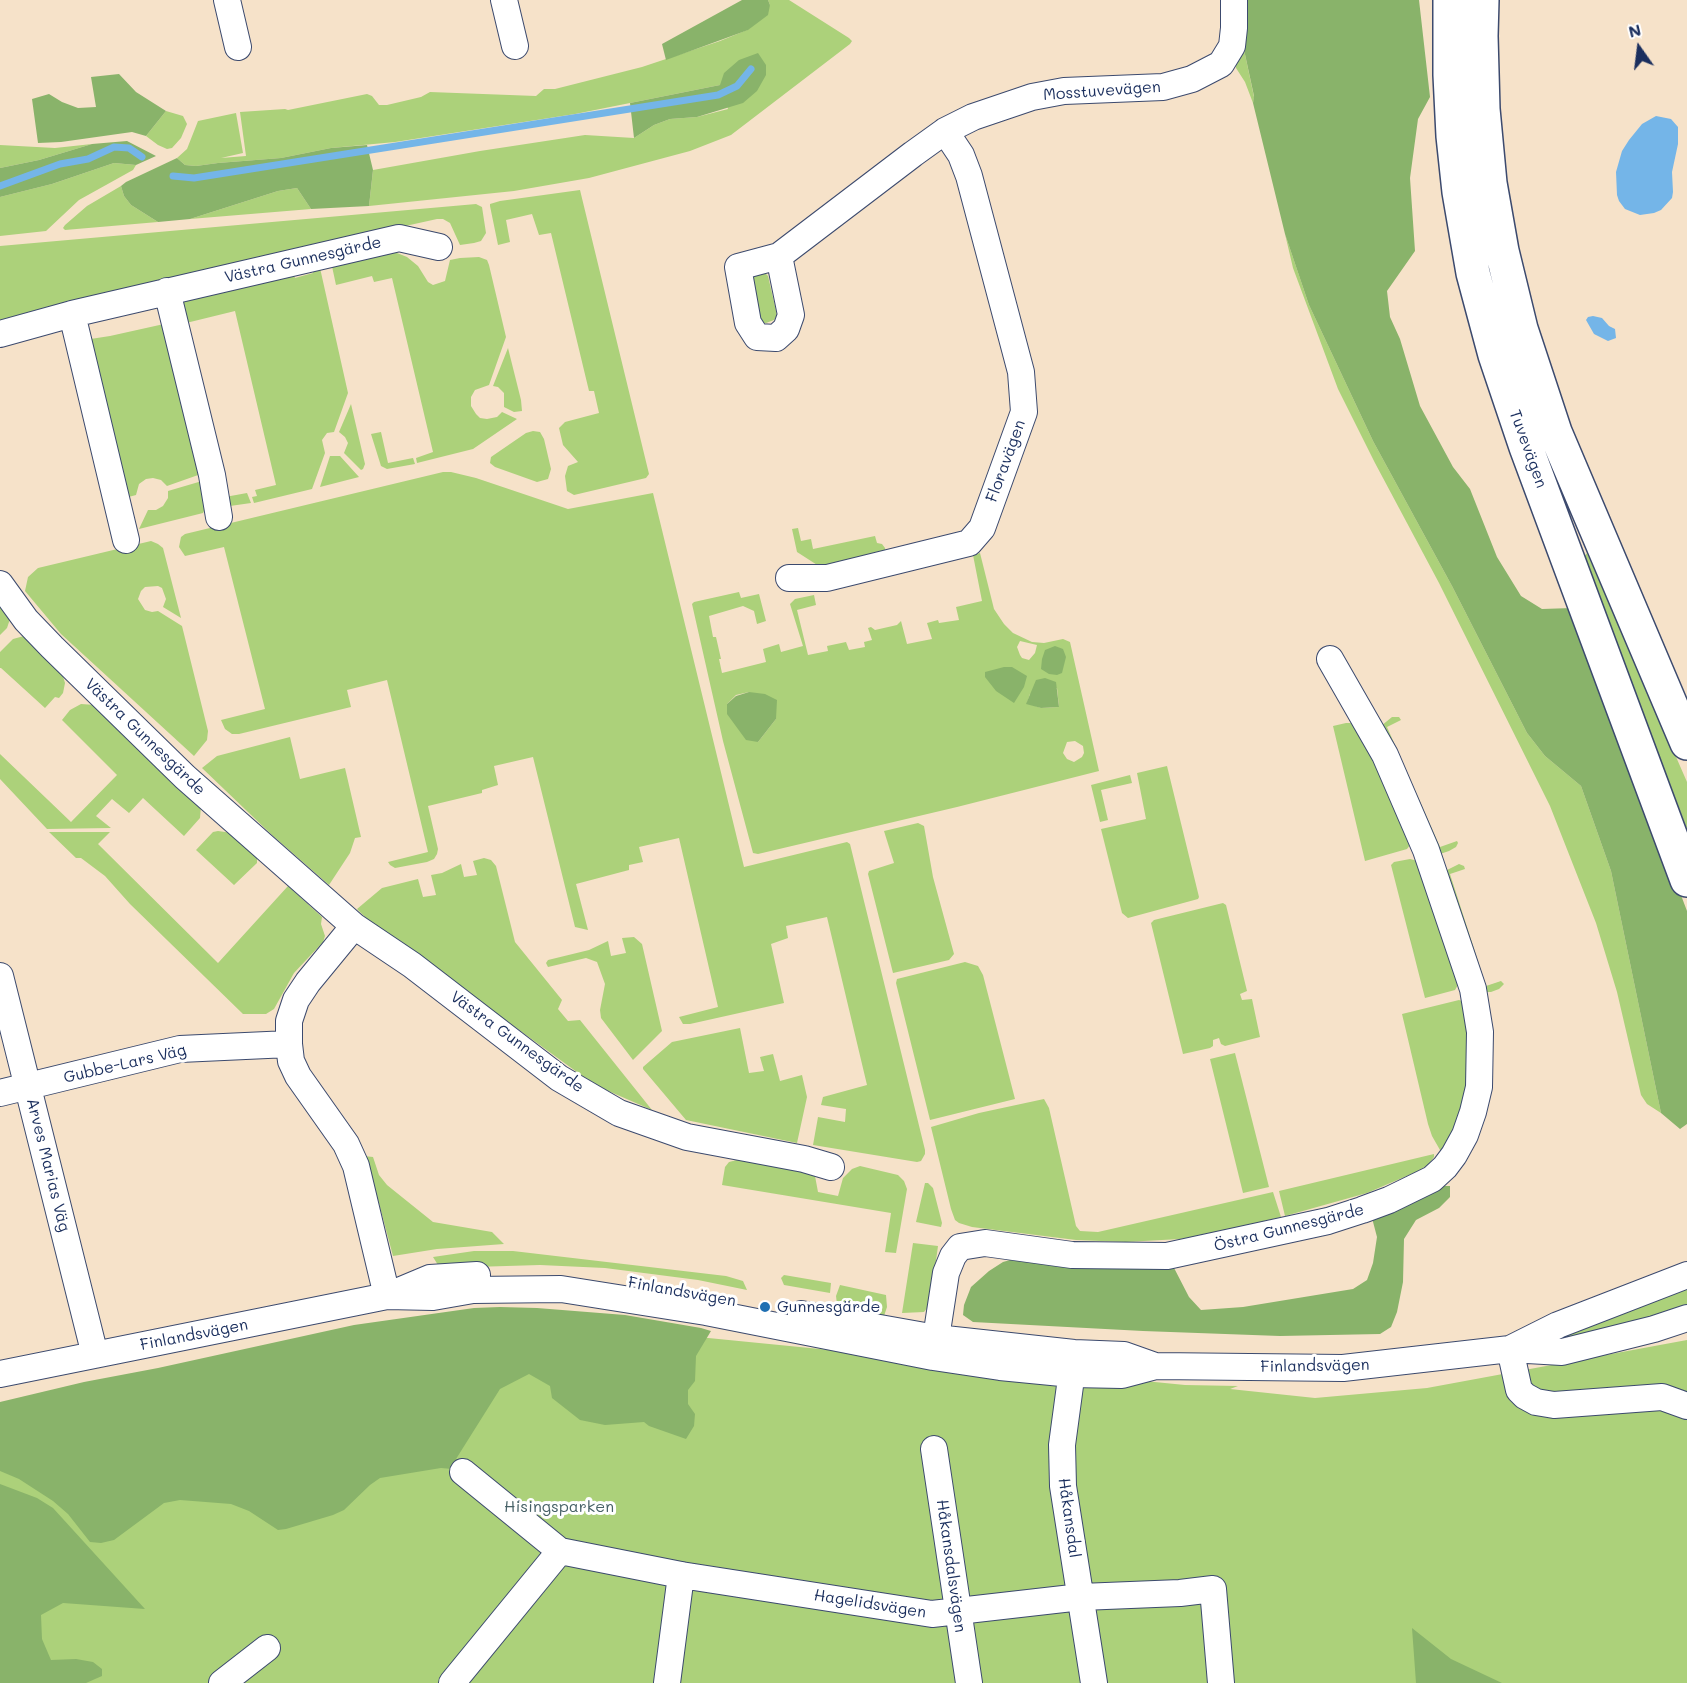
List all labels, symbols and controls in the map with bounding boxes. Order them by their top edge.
north arrow [1609,18,1669,78]
text: N [1626,18,1643,42]
street label: Mosstuvevägen [1043,77,1161,105]
street label: Västra Gunnesgärde [223,233,383,287]
street label: Tuvevägen [1505,407,1551,491]
street label: Floravägen [982,417,1030,505]
street label: Västra Gunnesgärde [81,674,209,800]
street label: Västra Gunnesgärde [447,987,587,1097]
street label: Gubbe-Lars Väg [62,1041,188,1087]
street label: Arves Marias Väg [22,1096,74,1234]
street label: Östra Gunnesgärde [1212,1200,1366,1256]
street label: Finlandsvägen [627,1273,737,1311]
place label: Gunnesgärde [777,1297,880,1317]
marker: Gunnesgärde [758,1300,772,1314]
street label: Finlandsvägen [139,1315,249,1355]
street label: Finlandsvägen [1260,1355,1370,1377]
street label: Håkansdal [1054,1477,1084,1559]
park label: Hisingsparken [504,1497,614,1517]
street label: Håkansdalsvägen [932,1498,970,1634]
street label: Hagelidsvägen [813,1586,927,1622]

